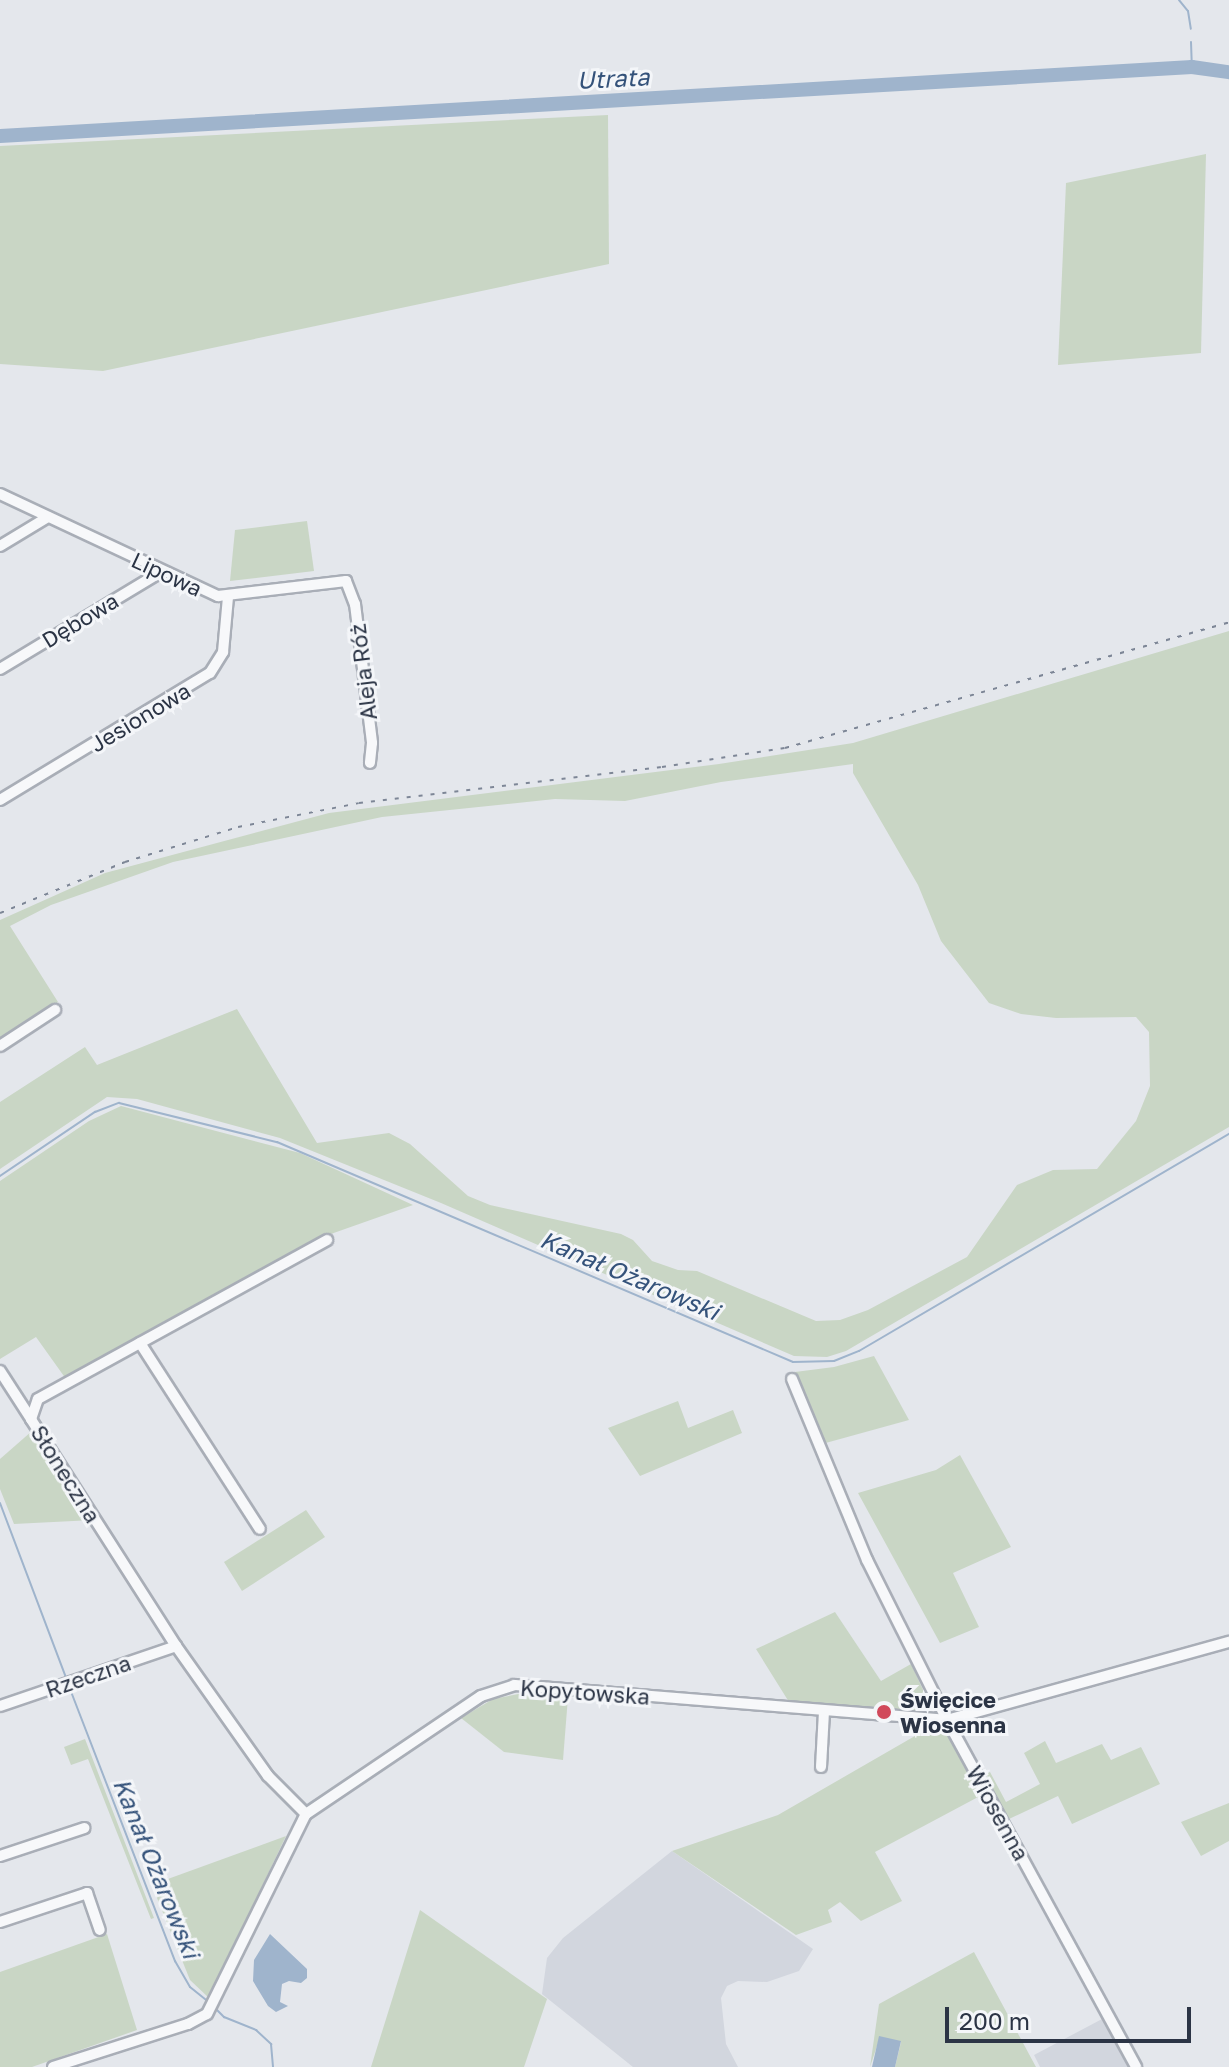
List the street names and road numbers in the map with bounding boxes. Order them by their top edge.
street label: Lipowa [128,546,206,602]
street label: Dębowa [37,587,123,653]
street label: Aleja Róż [344,622,382,722]
street label: Jesionowa [85,677,195,757]
street label: Słoneczna [26,1420,106,1528]
street label: Rzeczna [42,1649,134,1703]
street label: Kopytowska [519,1674,651,1710]
street label: Wiosenna [961,1761,1035,1865]

